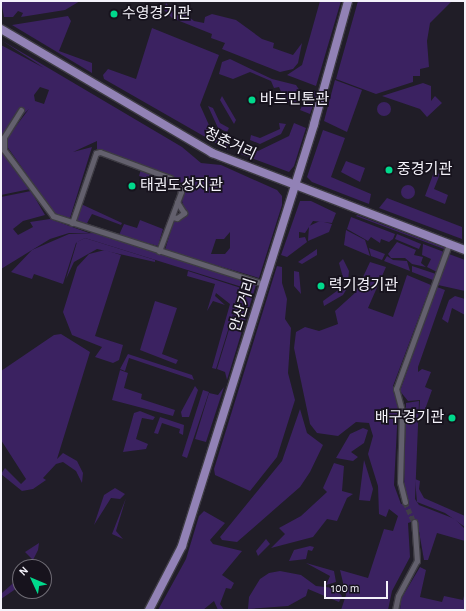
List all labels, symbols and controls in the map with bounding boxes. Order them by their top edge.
place label: 수영경기관 [122,5,191,23]
marker: 수영경기관 [109,9,119,19]
place label: 바드민톤관 [260,91,329,109]
marker: 바드민톤관 [247,95,257,105]
street label: 청춘거리 [201,124,259,164]
place label: 중경기관 [397,161,452,179]
marker: 중경기관 [384,165,394,175]
place label: 태권도성지관 [140,177,223,195]
marker: 태권도성지관 [127,181,137,191]
street label: 안산거리 [226,276,260,334]
place label: 력기경기관 [329,277,398,295]
marker: 력기경기관 [316,281,326,291]
place label: 배구경기관 [375,409,444,427]
marker: 배구경기관 [447,413,457,423]
north arrow [12,559,52,599]
text: N [17,564,30,578]
scale bar [326,573,390,599]
text: 100 m [331,582,359,594]

